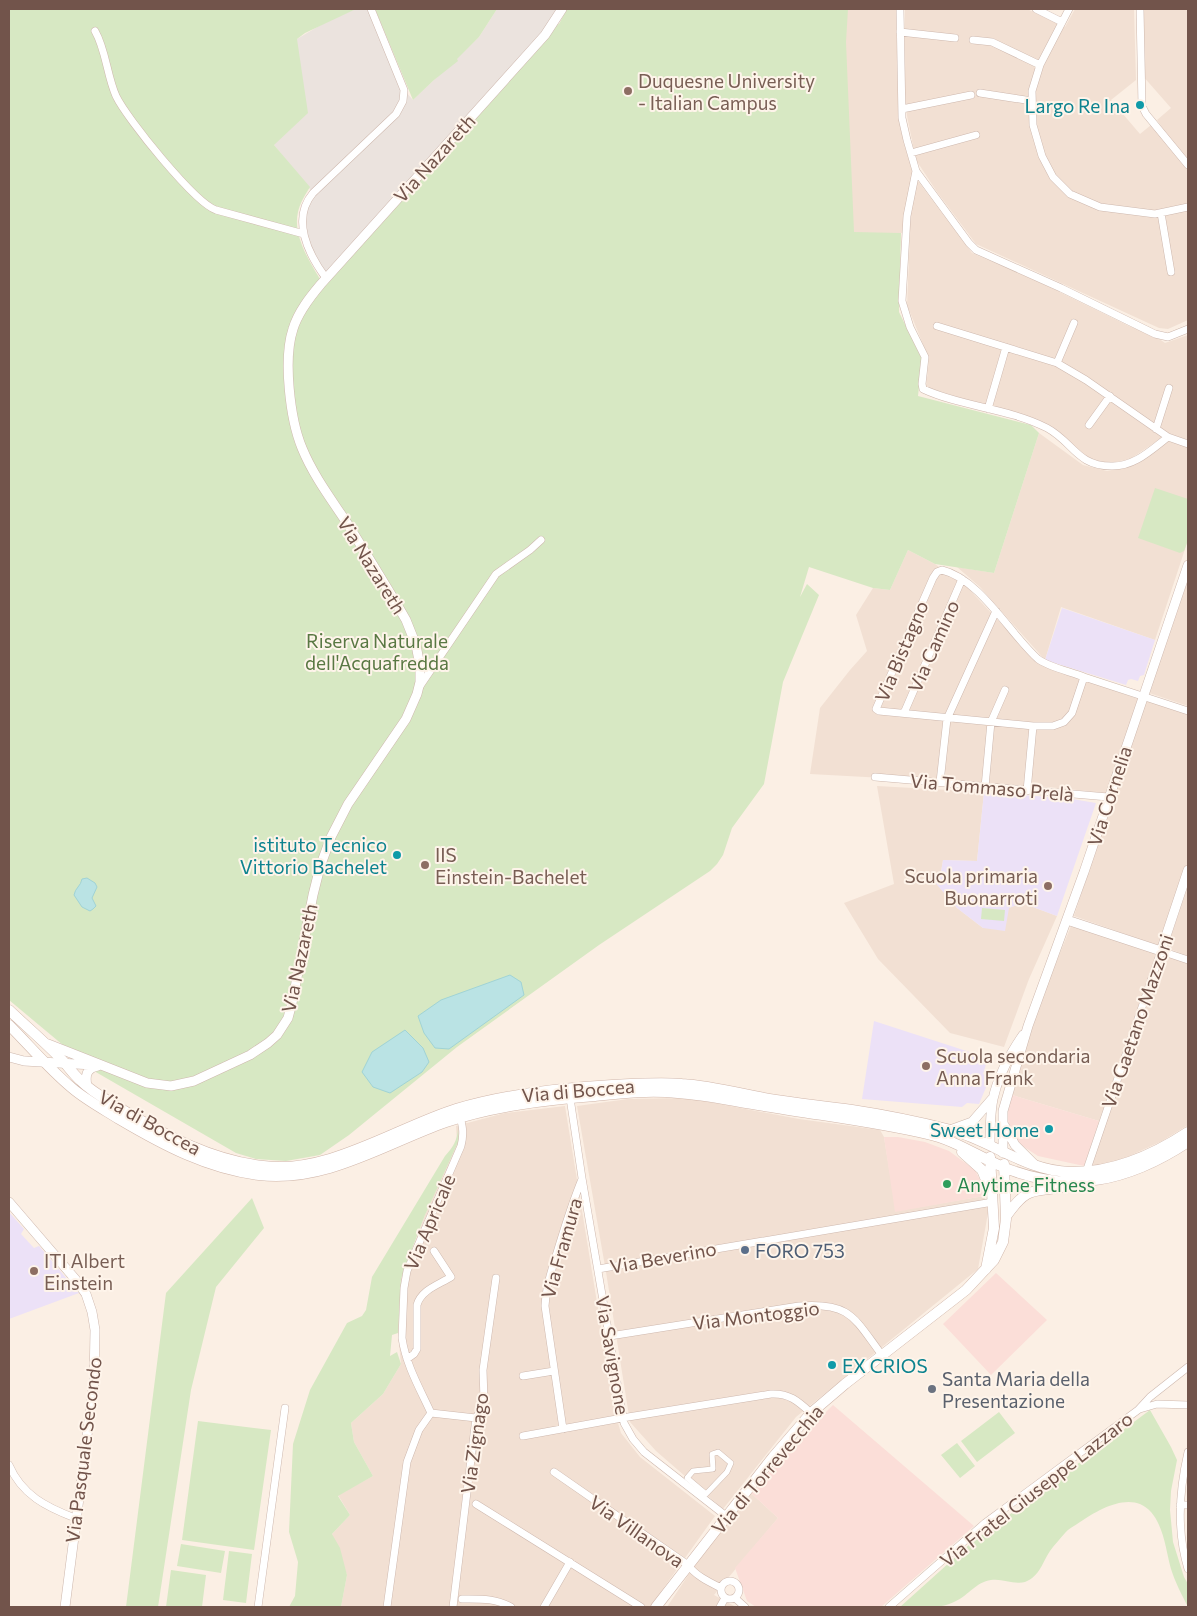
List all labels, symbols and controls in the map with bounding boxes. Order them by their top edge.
place label: Duquesne University - Italian Campus [638,69,815,114]
marker: Duquesne University - Italian Campus [622,85,634,97]
place label: Largo Re Ina [1025,94,1130,117]
marker: Largo Re Ina [1134,99,1146,111]
street label: Via Nazareth [388,109,480,207]
street label: Via Nazareth [333,512,411,618]
street label: Via Camino [903,596,963,696]
street label: Via Bistagno [869,597,933,705]
park label: Riserva Naturale dell'Acquafredda [305,629,449,674]
street label: Via Cornelia [1082,743,1136,849]
street label: Via Tommaso Prelà [909,768,1075,806]
place label: istituto Tecnico Vittorio Bachelet [240,833,387,878]
place label: IIS Einstein-Bachelet [435,843,587,888]
marker: istituto Tecnico Vittorio Bachelet [391,849,403,861]
marker: IIS Einstein-Bachelet [419,859,431,871]
place label: Scuola primaria Buonarroti [904,864,1038,909]
marker: Scuola primaria Buonarroti [1042,880,1054,892]
street label: Via Nazareth [276,901,322,1015]
street label: Via Gaetano Mazzoni [1096,931,1178,1111]
place label: Scuola secondaria Anna Frank [936,1044,1091,1089]
marker: Scuola secondaria Anna Frank [920,1060,932,1072]
street label: Via di Boccea [521,1074,635,1106]
street label: Via di Boccea [95,1084,205,1160]
place label: Sweet Home [930,1118,1039,1141]
marker: Sweet Home [1043,1123,1055,1135]
street label: Via Apricale [398,1170,460,1274]
place label: Anytime Fitness [957,1173,1095,1196]
marker: Anytime Fitness [941,1178,953,1190]
street label: Via Framura [536,1195,586,1301]
street label: Via Beverino [608,1236,718,1278]
place label: FORO 753 [755,1239,845,1262]
marker: FORO 753 [739,1244,751,1256]
place label: ITI Albert Einstein [44,1249,125,1294]
marker: ITI Albert Einstein [28,1265,40,1277]
street label: Via Savignone [591,1294,635,1416]
street label: Via Montoggio [691,1296,821,1334]
place label: EX CRIOS [842,1354,928,1377]
street label: Via Pasquale Secondo [60,1356,106,1544]
marker: EX CRIOS [826,1359,838,1371]
place label: Santa Maria della Presentazione [942,1367,1090,1412]
marker: Santa Maria della Presentazione [926,1383,938,1395]
street label: Via Zignago [456,1391,492,1495]
street label: Via di Torrevecchia [706,1400,828,1538]
street label: Via Fratel Giuseppe Lazzaro [935,1407,1137,1571]
street label: Via Villanova [585,1490,689,1572]

